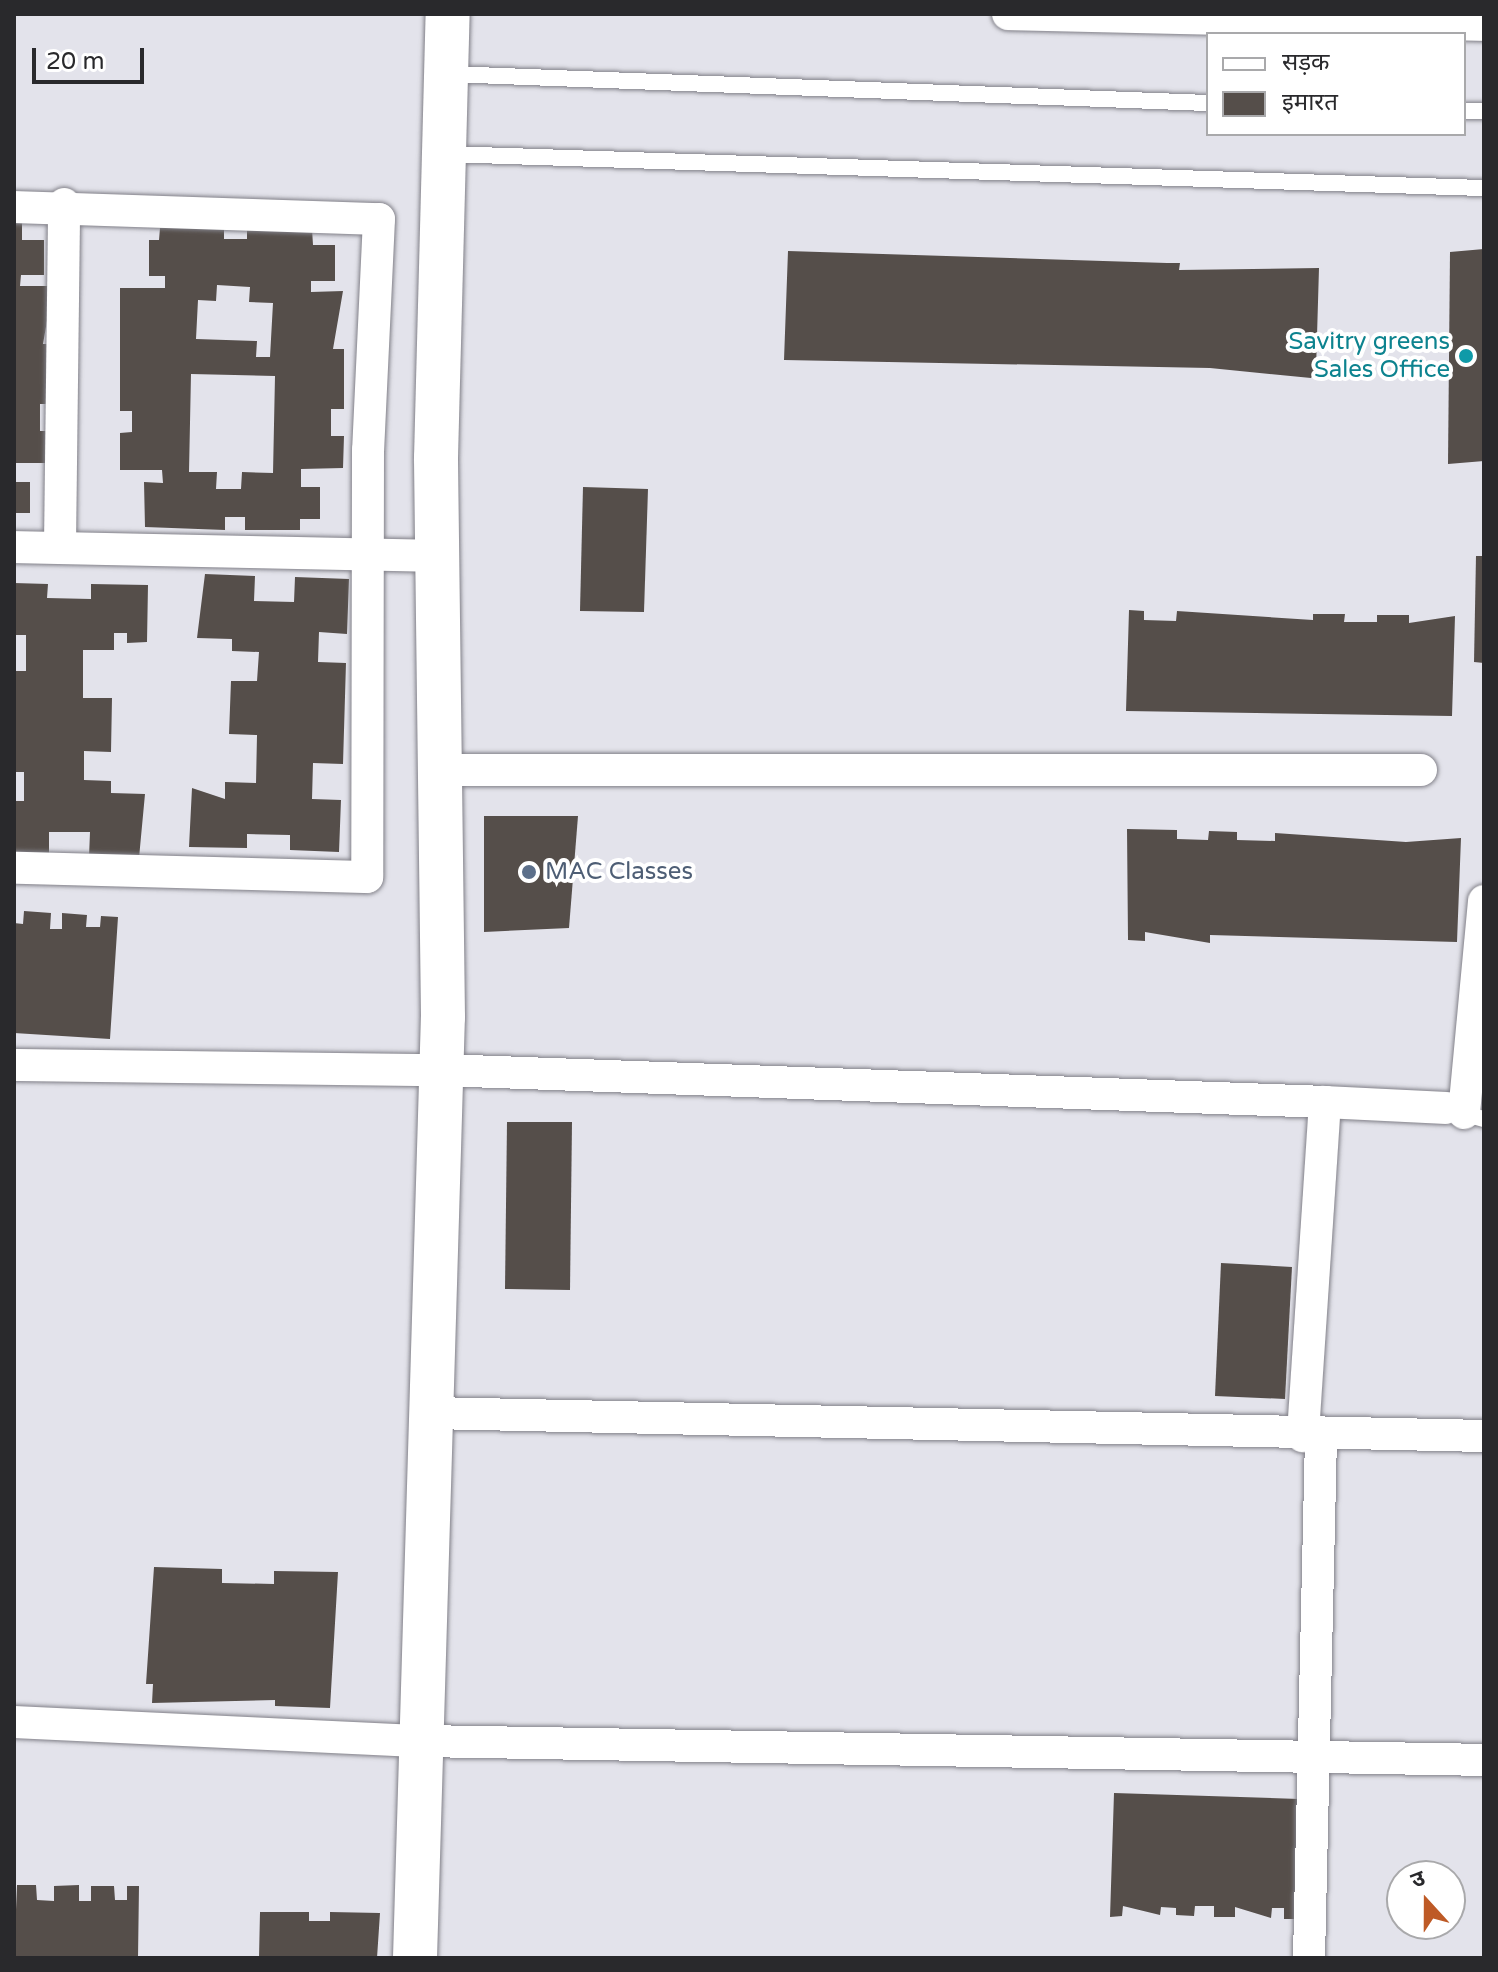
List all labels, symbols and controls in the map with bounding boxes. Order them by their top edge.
scale bar [36,32,148,82]
legend [1206,32,1466,136]
text: 20 m [46,47,104,76]
text: सड़क [1282,48,1330,77]
text: इमारत [1282,88,1338,117]
place label: Savitry greens Sales Office [1288,328,1450,384]
marker: Savitry greens Sales Office [1457,347,1475,365]
place label: MAC Classes [545,858,693,886]
marker: MAC Classes [520,863,538,881]
north arrow [1386,1860,1466,1940]
text: उ [1407,1865,1429,1894]

